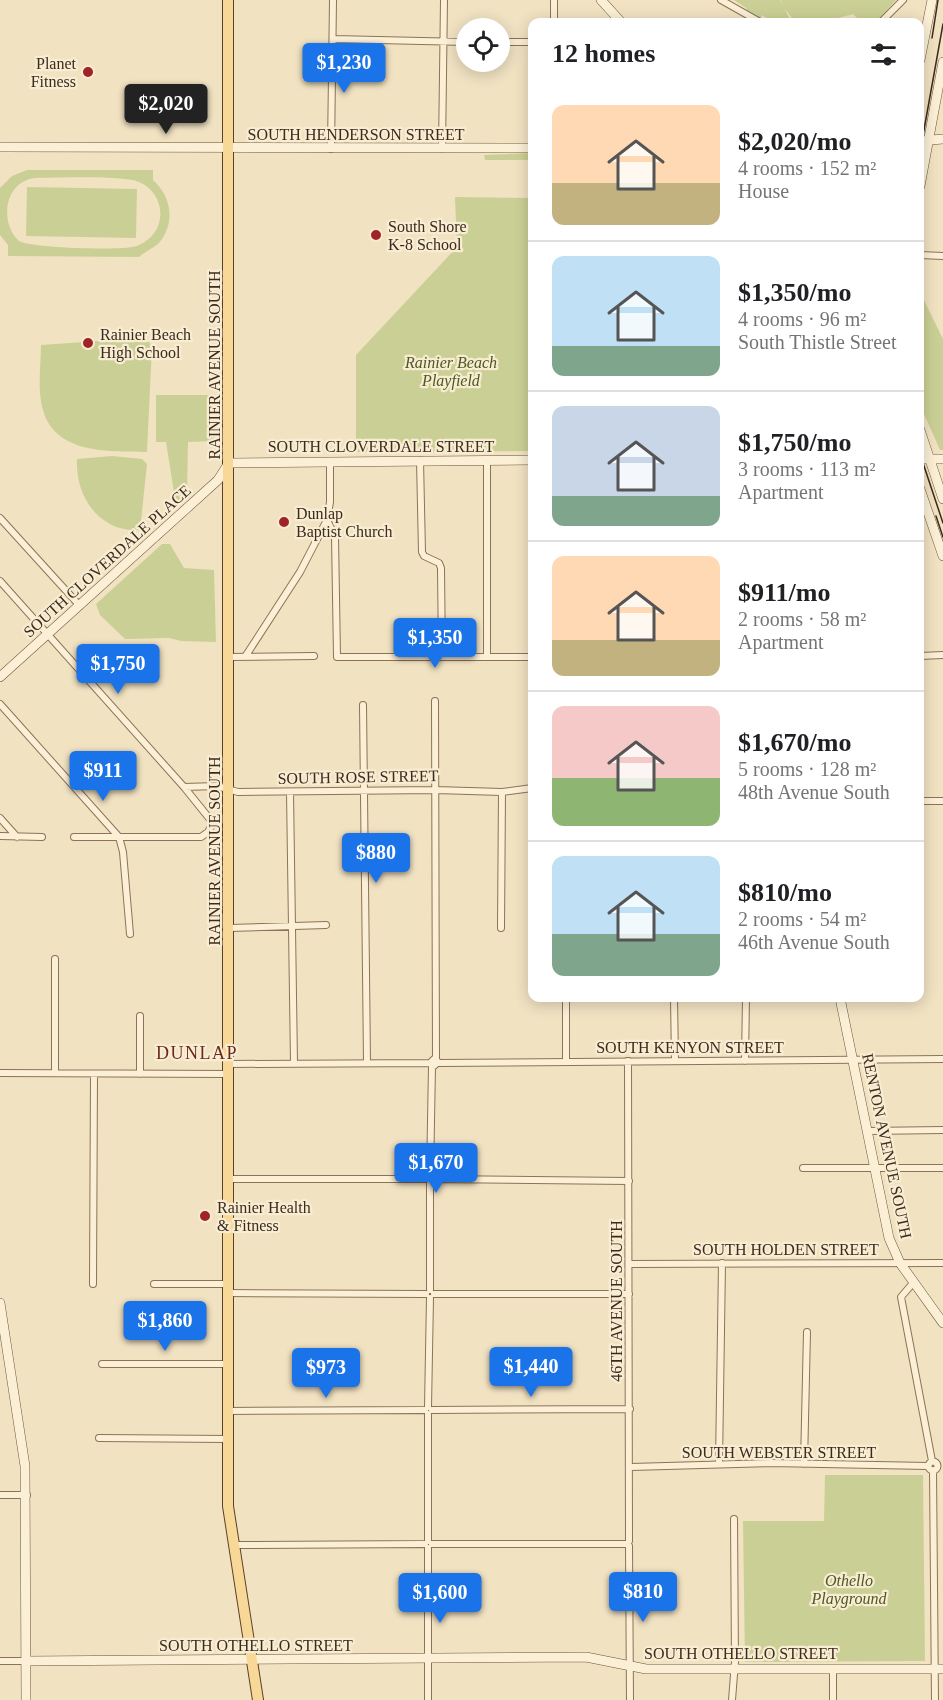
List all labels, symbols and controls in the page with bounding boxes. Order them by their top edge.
map controls [456,18,510,72]
button: locate [456,18,510,72]
icon: filters [867,38,900,71]
text: 12 homes [552,39,655,68]
pin: $1,230 [295,43,393,94]
text: $1,230 [317,51,372,73]
place label: Planet Fitness [31,55,77,90]
marker: Planet Fitness [81,65,95,79]
pin: $2,020 [117,84,215,135]
text: $2,020 [139,92,194,114]
street label: SOUTH HENDERSON STREET [248,126,465,143]
text: $2,020/mo [738,127,851,156]
icon: home [600,129,672,201]
text: 4 rooms · 152 m² [738,157,876,179]
text: House [738,180,789,202]
place label: South Shore K-8 School [388,218,467,253]
marker: South Shore K-8 School [369,228,383,242]
street label: RAINIER AVENUE SOUTH [206,270,223,460]
text: $1,350/mo [738,278,851,307]
icon: home [600,280,672,352]
text: 4 rooms · 96 m² [738,308,866,330]
place label: Rainier Beach High School [100,326,191,362]
text: South Thistle Street [738,331,897,353]
marker: Rainier Beach High School [81,336,95,350]
park label: Rainier Beach Playfield [404,354,497,390]
text: $1,750/mo [738,428,851,457]
icon: home [600,430,672,502]
street label: SOUTH CLOVERDALE STREET [268,438,495,455]
text: 3 rooms · 113 m² [738,458,875,480]
text: Apartment [738,481,824,503]
street label: SOUTH CLOVERDALE PLACE [20,482,194,640]
place label: Dunlap Baptist Church [296,505,392,541]
marker: Dunlap Baptist Church [277,515,291,529]
text: $911/mo [738,578,830,607]
icon: home [600,580,672,652]
text: 2 rooms · 58 m² [738,608,866,630]
pin: $1,350 [386,618,484,669]
text: $1,350 [408,626,463,648]
text: Apartment [738,631,824,653]
pin: $1,750 [69,644,167,695]
text: $1,750 [91,652,146,674]
text: $1,670/mo [738,728,851,757]
icon: home [600,730,672,802]
pin: $911 [67,751,139,802]
street label: RAINIER AVENUE SOUTH [206,756,223,946]
text: 5 rooms · 128 m² [738,758,876,780]
text: $911 [84,759,122,781]
street label: SOUTH ROSE STREET [277,767,439,787]
text: 48th Avenue South [738,781,890,803]
pin: $880 [340,833,412,884]
text: $880 [356,841,396,863]
text: $810/mo [738,878,832,907]
icon: home [600,880,672,952]
text: 2 rooms · 54 m² [738,908,866,930]
text: 46th Avenue South [738,931,890,953]
street label: SOUTH KENYON STREET [596,1039,784,1056]
district label: DUNLAP [156,1043,238,1063]
street label: RENTON AVENUE SOUTH [859,1052,915,1241]
pin: $1,670 [387,1143,485,1194]
text: $1,670 [409,1151,464,1173]
place label: Rainier Health & Fitness [217,1199,311,1234]
marker: Rainier Health & Fitness [198,1209,212,1223]
street label: 46TH AVENUE SOUTH [608,1220,625,1382]
street label: SOUTH HOLDEN STREET [693,1241,879,1258]
pin: $1,860 [116,1301,214,1352]
text: $1,860 [138,1309,193,1331]
pin: $1,440 [482,1347,580,1398]
pin: $973 [290,1348,362,1399]
text: $1,440 [504,1355,559,1377]
text: $973 [306,1356,346,1378]
street label: SOUTH WEBSTER STREET [682,1444,876,1461]
pin: $810 [607,1572,679,1623]
park label: Othello Playground [811,1572,887,1608]
pin: $1,600 [391,1573,489,1624]
text: $810 [623,1580,663,1602]
text: $1,600 [413,1581,468,1603]
street label: SOUTH OTHELLO STREET [159,1637,353,1654]
street label: SOUTH OTHELLO STREET [644,1645,838,1662]

